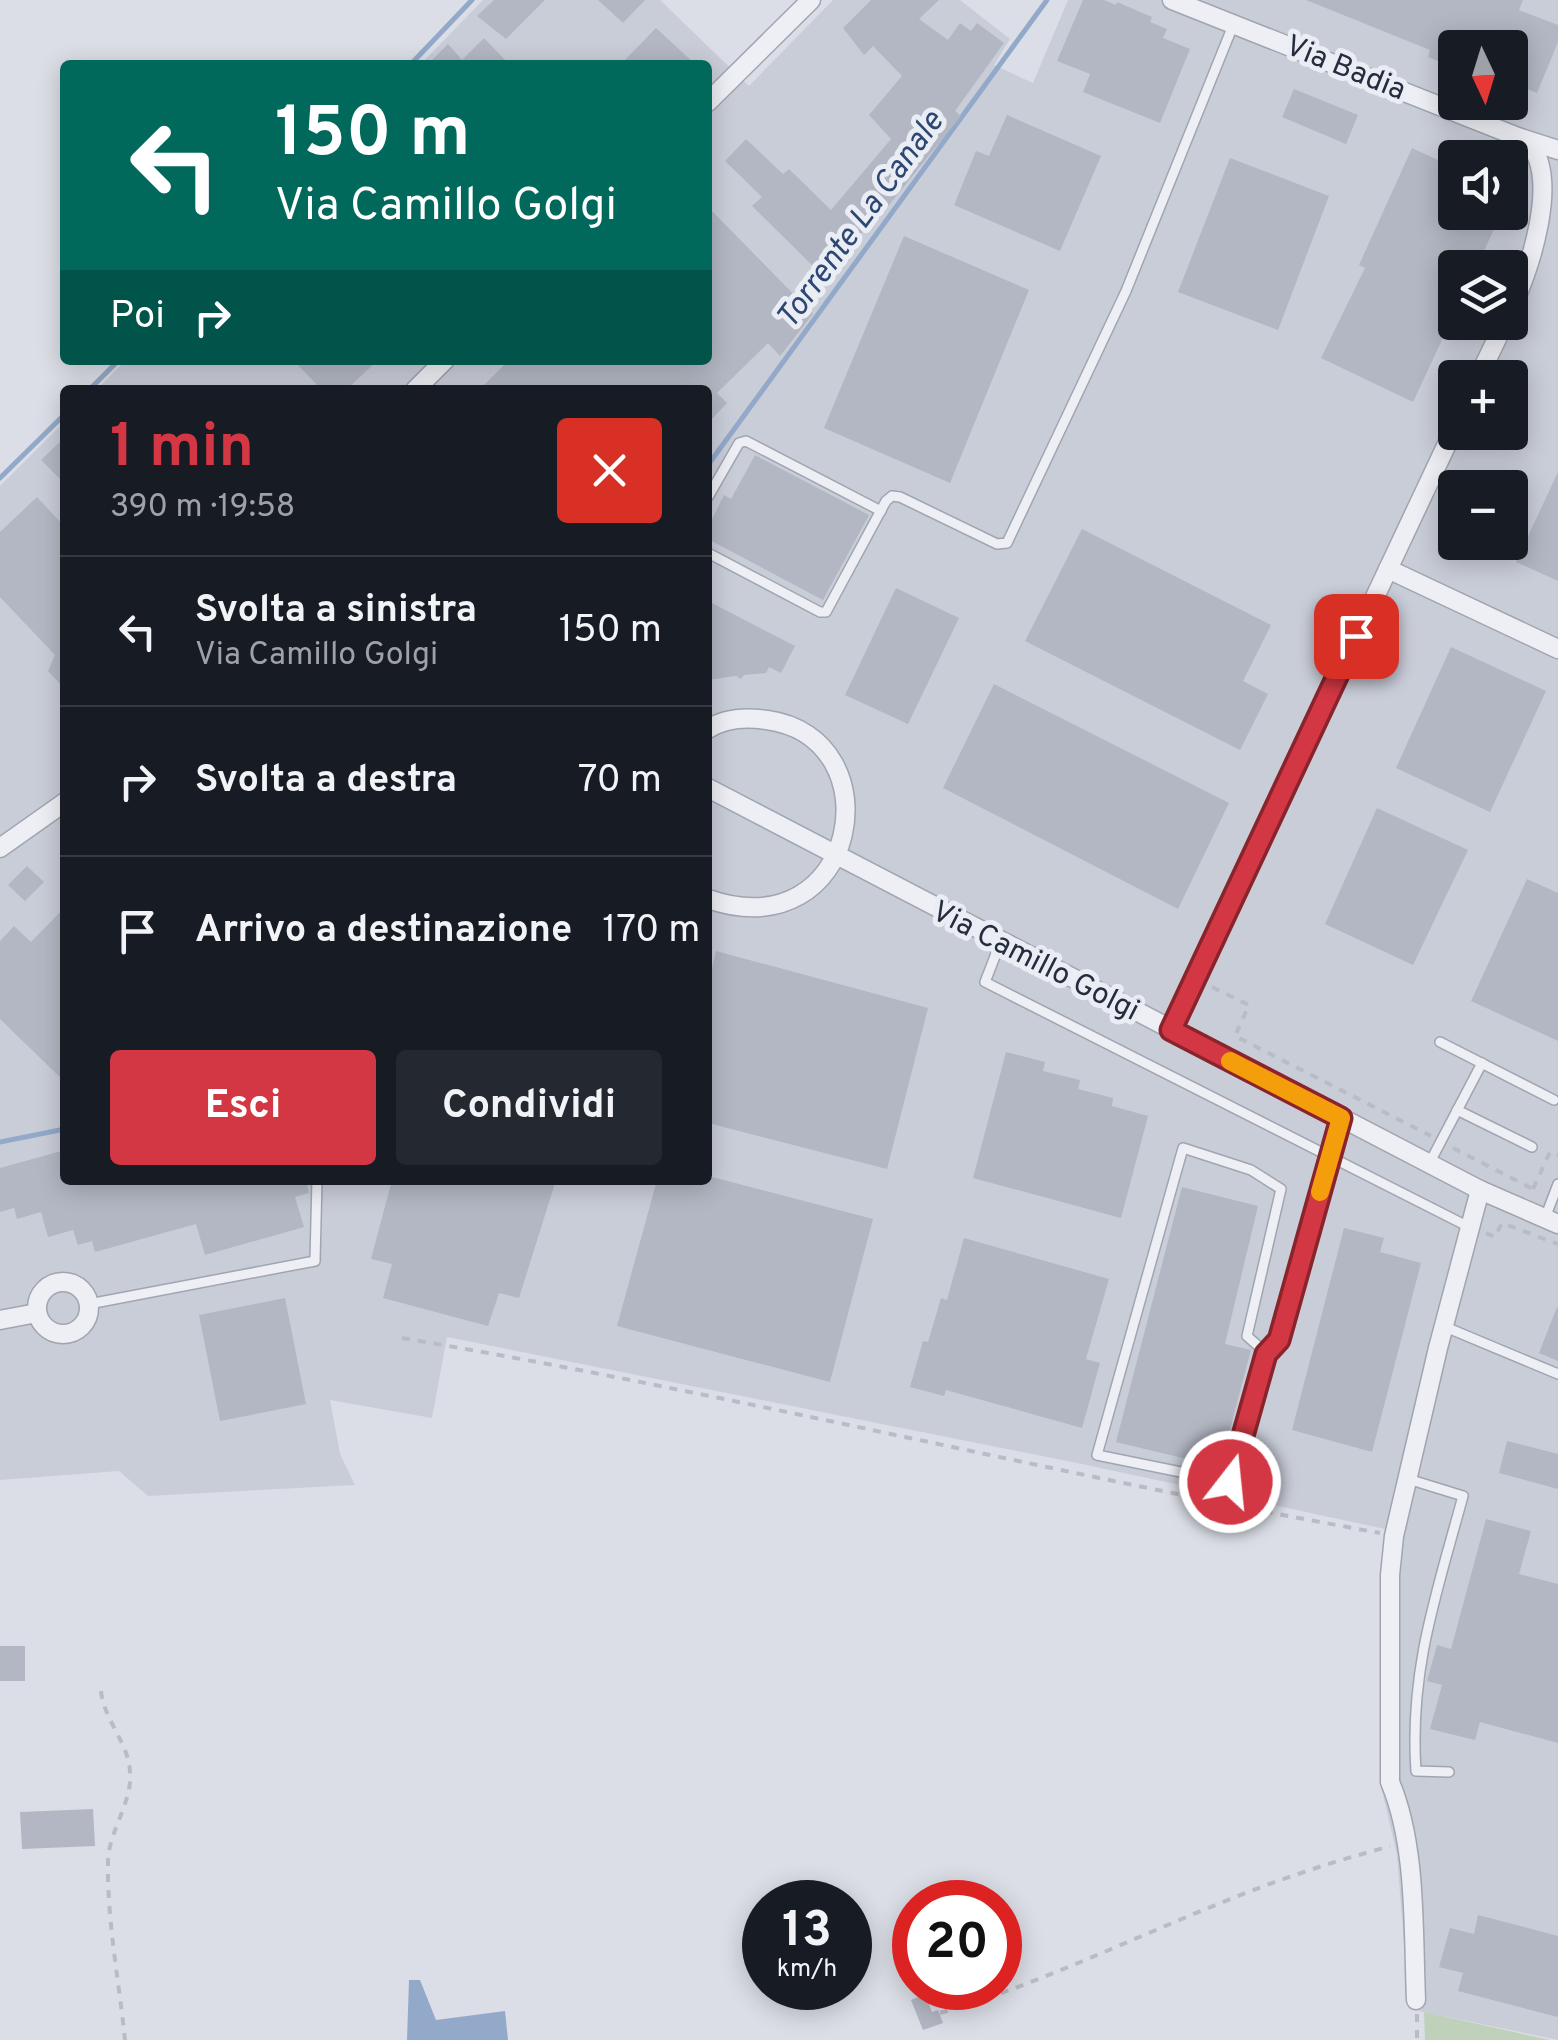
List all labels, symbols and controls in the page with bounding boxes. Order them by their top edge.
street label: Via Badia [1280,28,1411,110]
north arrow [1438,30,1528,120]
map controls [1438,30,1528,560]
text: 150 m [275,92,470,181]
icon: left [110,100,240,230]
water label: Torrente La Canale [769,104,954,338]
button: sound [1438,140,1528,230]
text: Via Camillo Golgi [275,179,617,236]
button: layers [1438,250,1528,340]
icon: right [185,290,240,345]
text: Poi [110,293,165,342]
button: + [1438,360,1528,450]
text: 1 min [110,412,254,488]
button: close [557,418,662,523]
button: − [1438,470,1528,560]
text: 390 m · 19:58 [110,488,295,528]
text: Svolta a sinistra [195,587,477,636]
pin [1314,594,1399,679]
icon: left [110,604,165,659]
text: 150 m [559,607,662,656]
icon: arrive [1329,609,1384,664]
text: Via Camillo Golgi [195,636,438,676]
icon: right [110,754,165,809]
text: Svolta a destra [195,757,457,806]
text: 70 m [578,757,662,806]
street label: Via Camillo Golgi [925,894,1145,1030]
icon: arrive [110,904,165,959]
text: Arrivo a destinazione [195,907,572,956]
text: 170 m [602,907,701,956]
button: Esci [110,1050,376,1165]
button: Condividi [396,1050,662,1165]
position arrow [1178,1430,1282,1534]
speed limit sign: 20 [892,1880,1022,2010]
text: 13 [782,1901,832,1964]
text: km/h [777,1954,837,1986]

